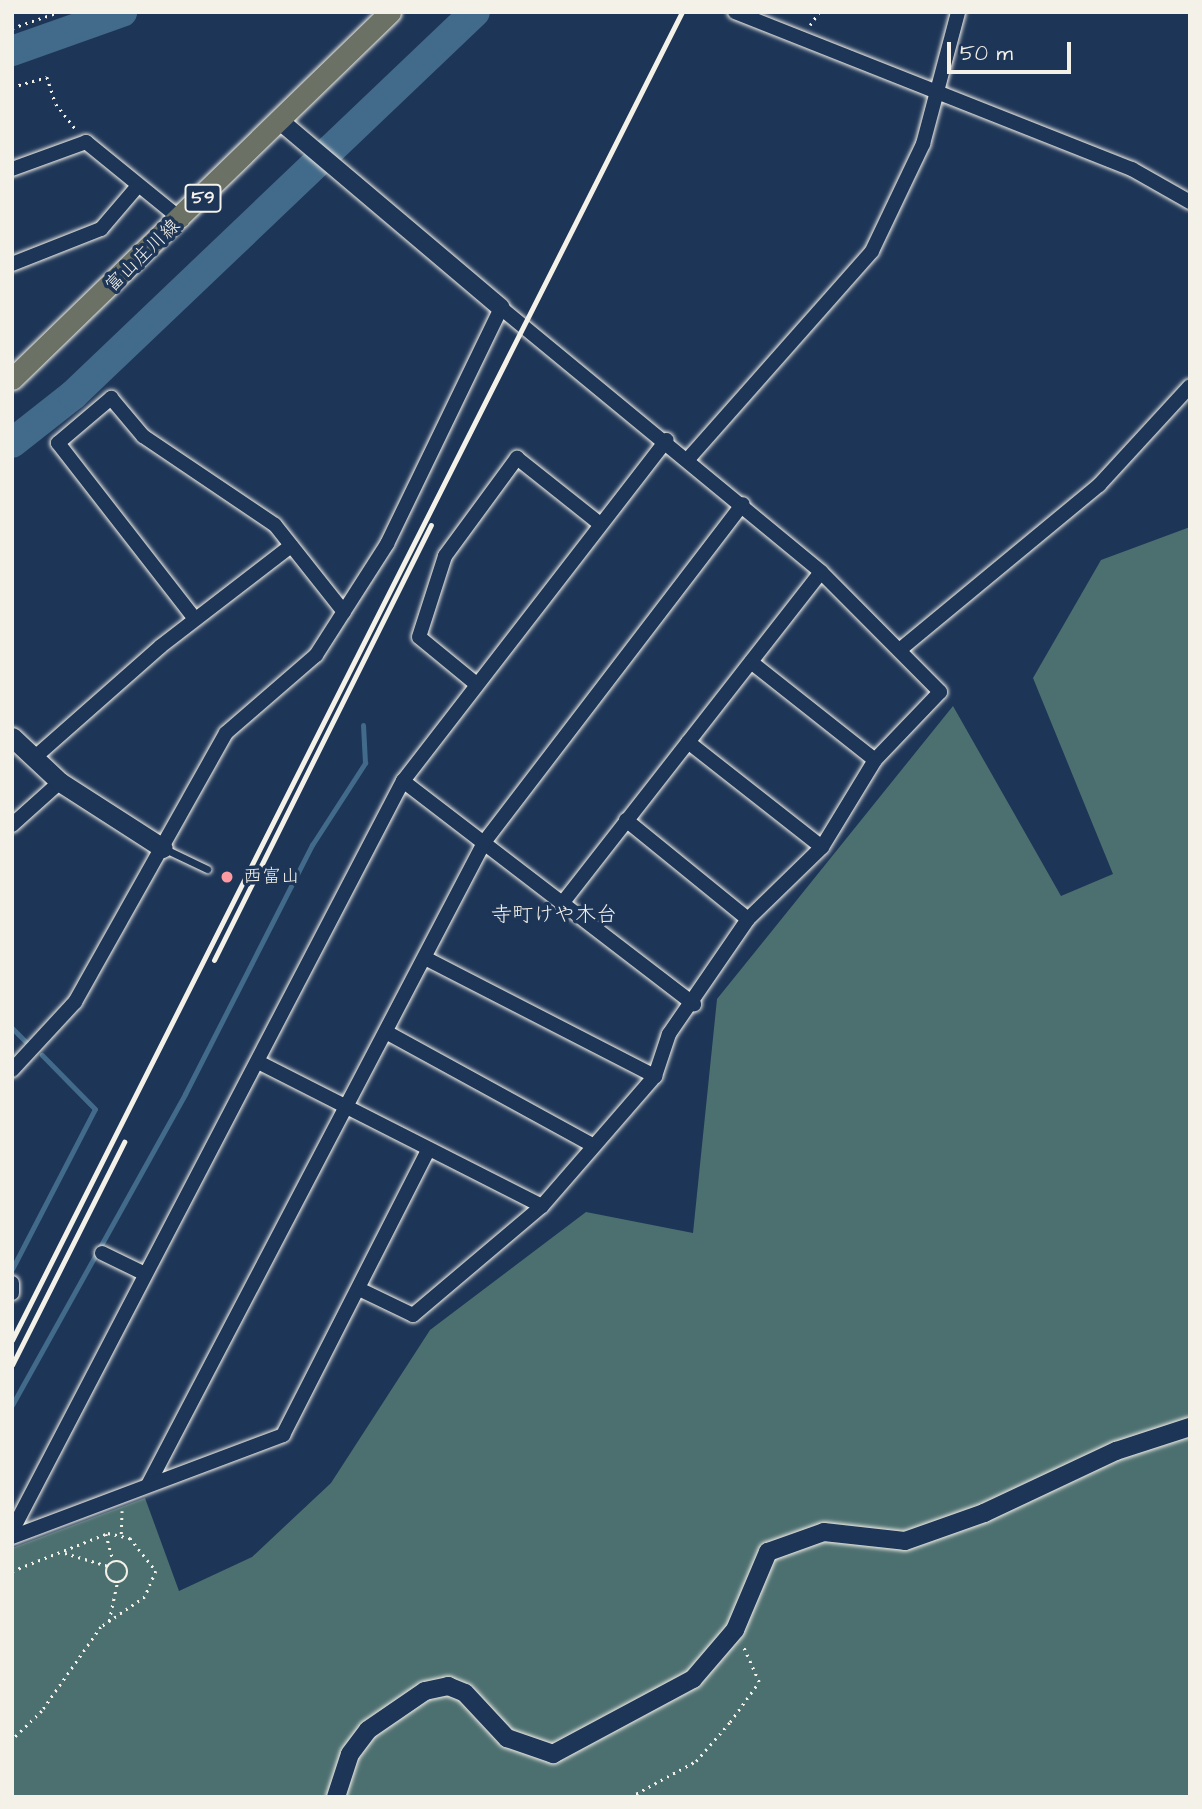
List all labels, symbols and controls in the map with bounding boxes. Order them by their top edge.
scale bar [950,28,1074,72]
text: 50 m [960,39,1013,68]
road number: 59 [184,183,222,212]
street label: 富山庄川線 [101,215,185,297]
place label: 西富山 [243,866,300,888]
marker: 西富山 [217,867,237,887]
district label: 寺町けや木台 [491,902,617,928]

